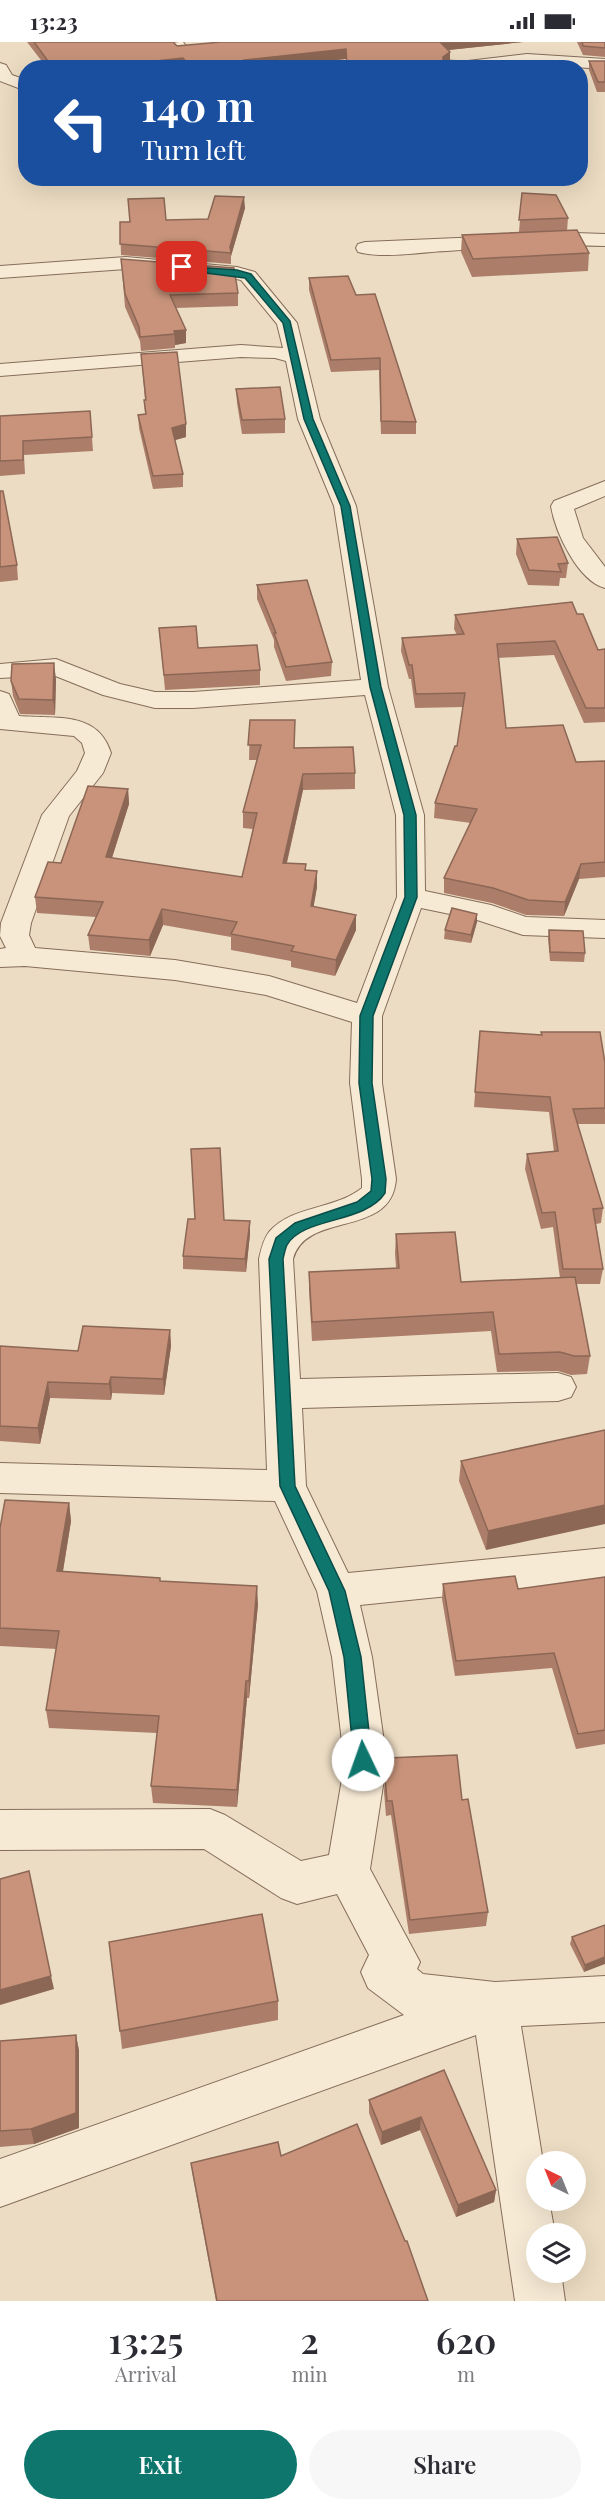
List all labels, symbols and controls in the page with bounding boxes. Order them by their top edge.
text: 13:23 [30,6,78,36]
text: 140 m [141,77,254,133]
icon: left [42,84,120,162]
text: Turn left [141,131,245,167]
pin [156,241,207,292]
icon: arrive [165,250,198,283]
position arrow [331,1728,395,1792]
north arrow [526,2151,586,2211]
map controls [526,2151,586,2283]
button: layers [526,2223,586,2283]
text: 13:25 [108,2315,183,2363]
text: 2 [300,2315,319,2363]
text: 620 [436,2315,497,2363]
text: Arrival [115,2360,177,2387]
text: min [292,2360,327,2387]
text: m [457,2360,475,2387]
button: Exit [24,2430,297,2499]
button: Share [309,2430,581,2499]

